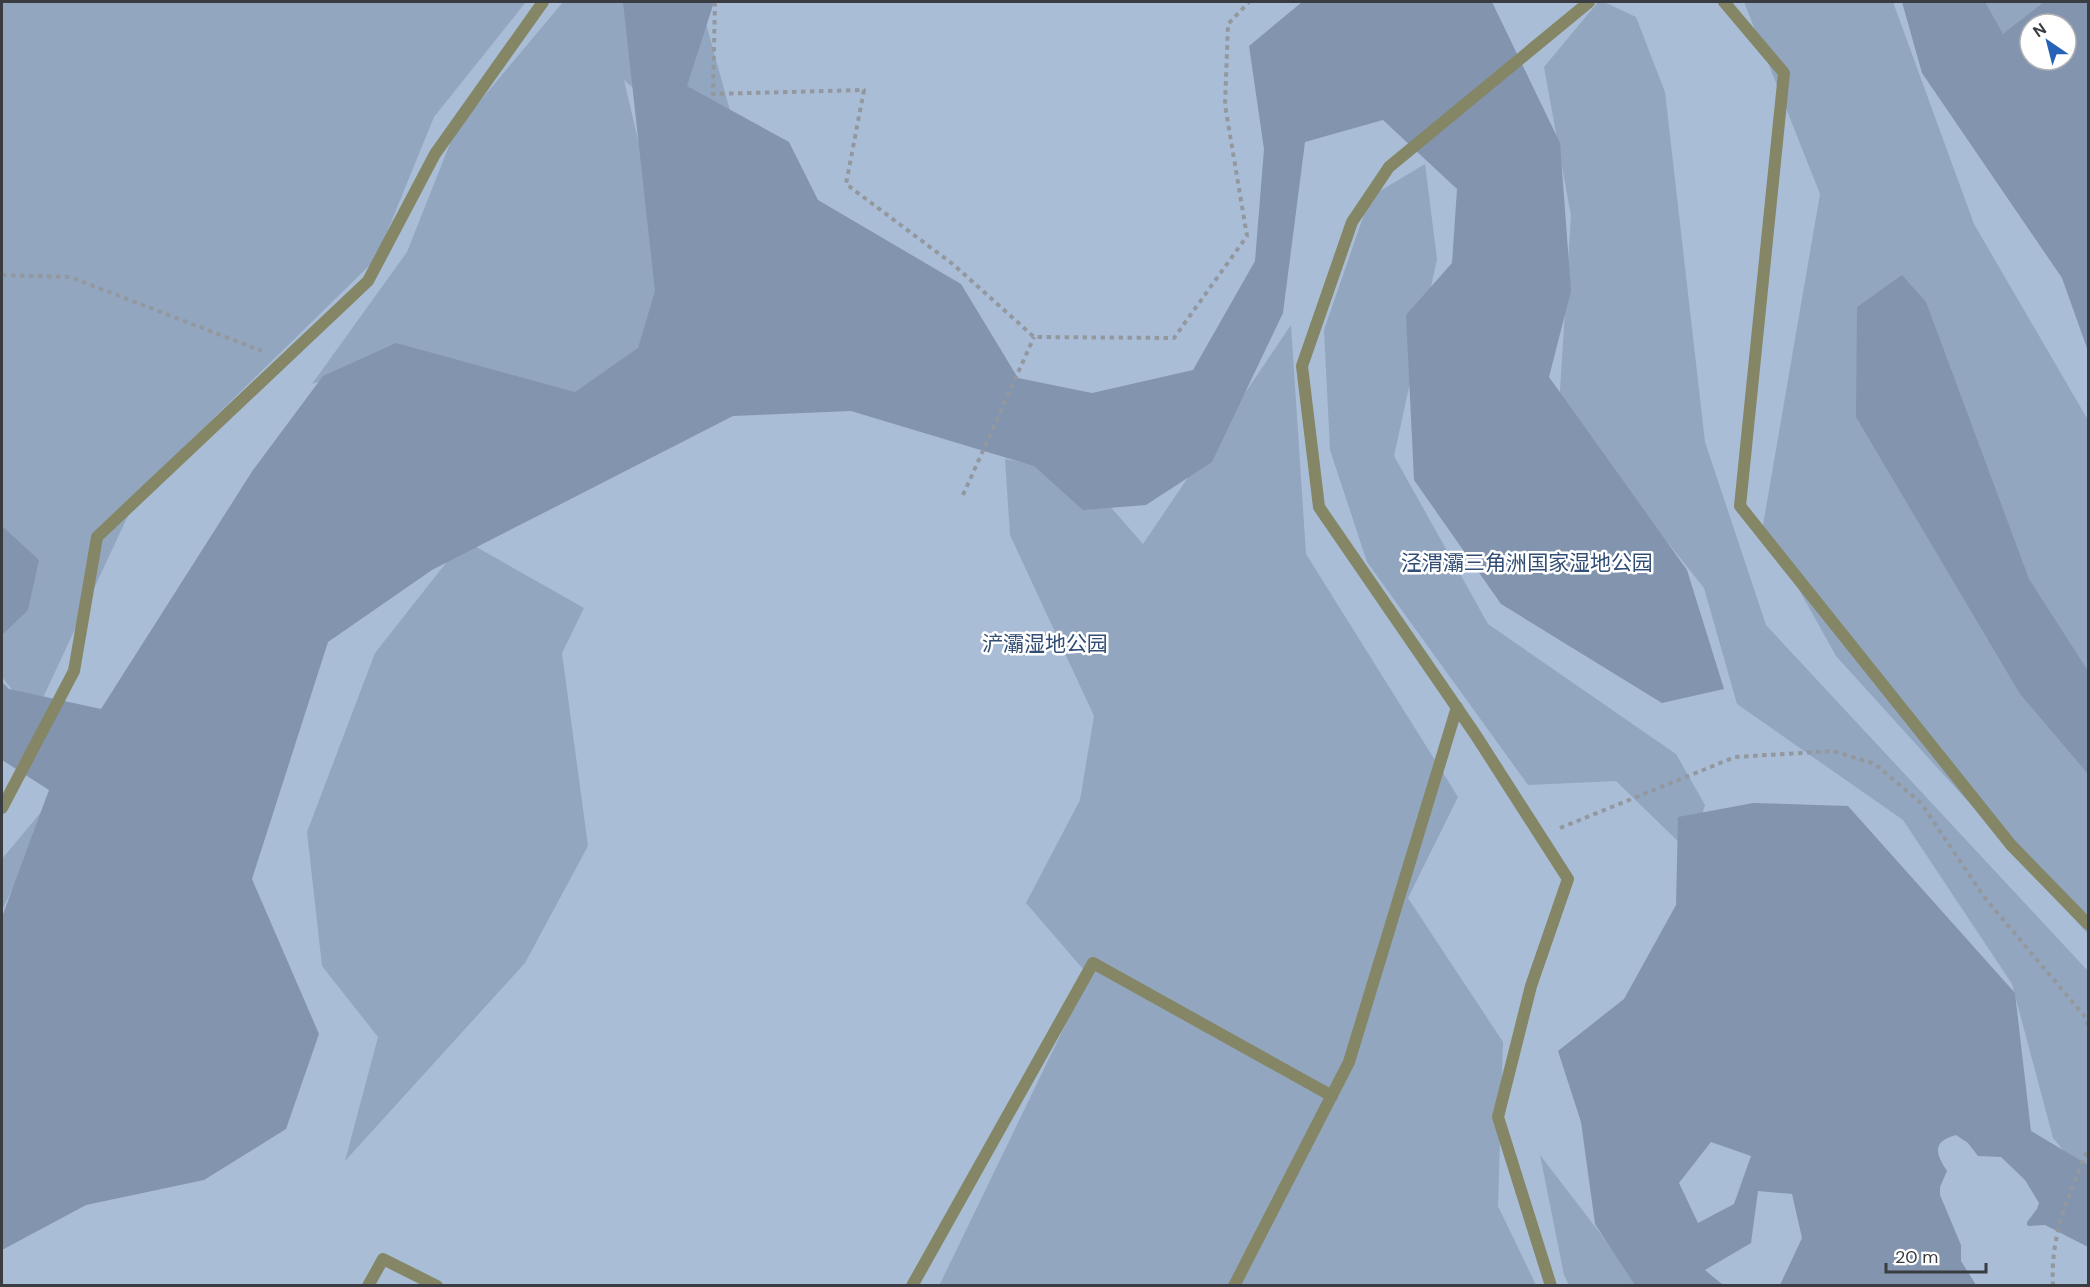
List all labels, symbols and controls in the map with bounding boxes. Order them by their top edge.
north arrow [2018,12,2078,72]
text: N [2029,18,2050,42]
park label: 泾渭灞三角洲国家湿地公园 [1401,549,1653,577]
park label: 浐灞湿地公园 [982,630,1108,658]
scale bar [1886,1236,1986,1274]
text: 20 m [1895,1245,1938,1269]

